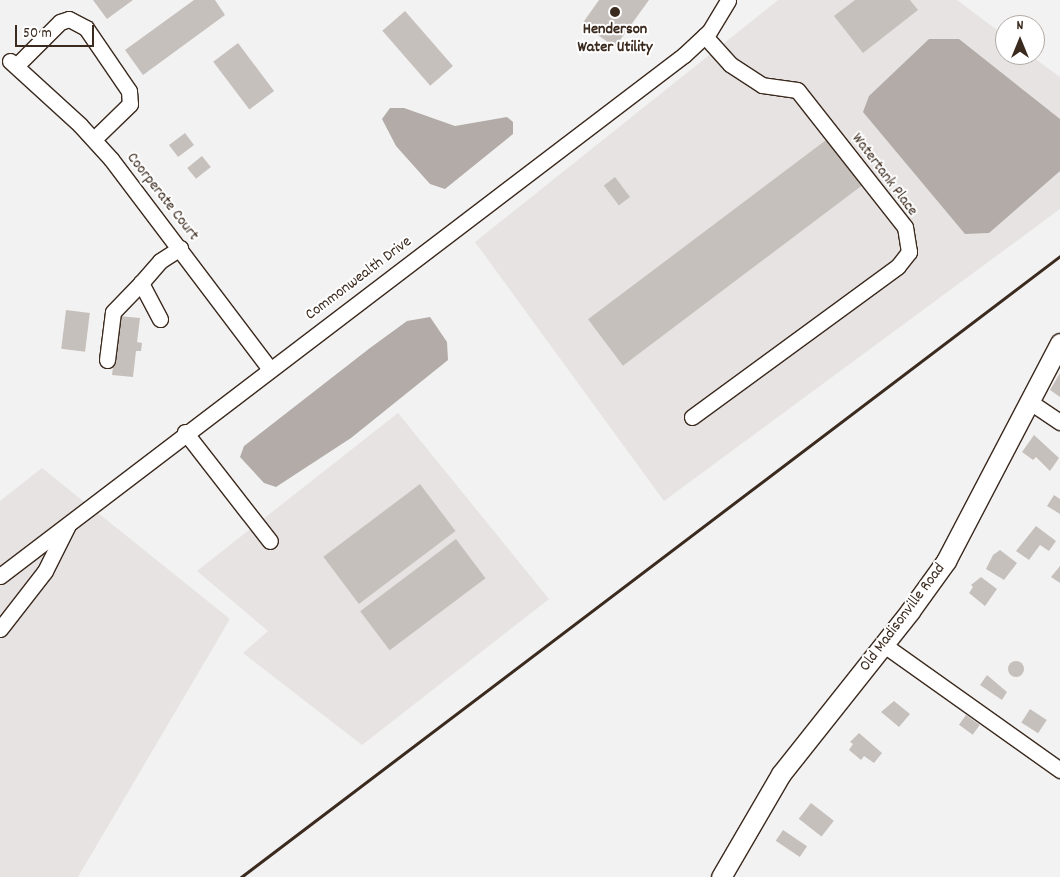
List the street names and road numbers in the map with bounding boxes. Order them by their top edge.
street label: Watertank Place [847,130,921,220]
street label: Coorperate Court [122,149,202,245]
street label: Commonwealth Drive [302,233,416,325]
street label: Old Madisonville Road [856,560,950,676]

